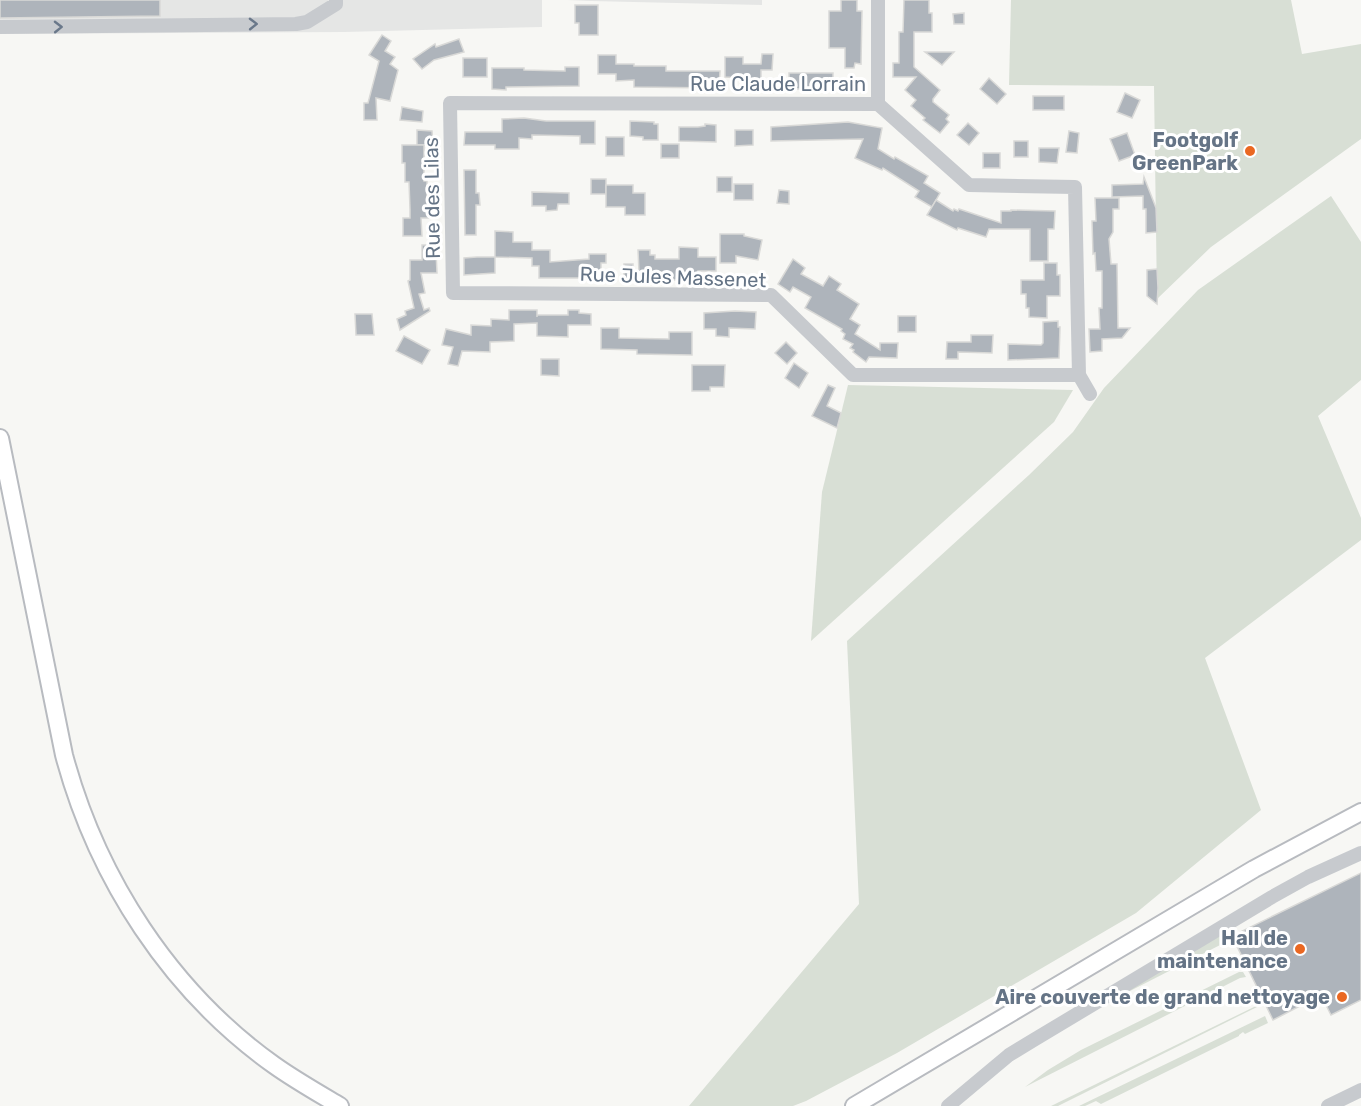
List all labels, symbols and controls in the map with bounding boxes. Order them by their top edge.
one-way arrow [249,18,258,31]
one-way arrow [54,21,63,33]
street label: Rue Claude Lorrain [690,72,866,96]
place label: Footgolf GreenPark [1132,128,1238,175]
street label: Rue des Lilas [419,137,445,259]
marker: Footgolf GreenPark [1243,144,1257,158]
street label: Rue Jules Massenet [579,262,767,292]
place label: Hall de maintenance [1157,926,1288,973]
marker: Hall de maintenance [1293,942,1307,956]
place label: Aire couverte de grand nettoyage [995,985,1330,1009]
marker: Aire couverte de grand nettoyage [1335,990,1349,1004]

